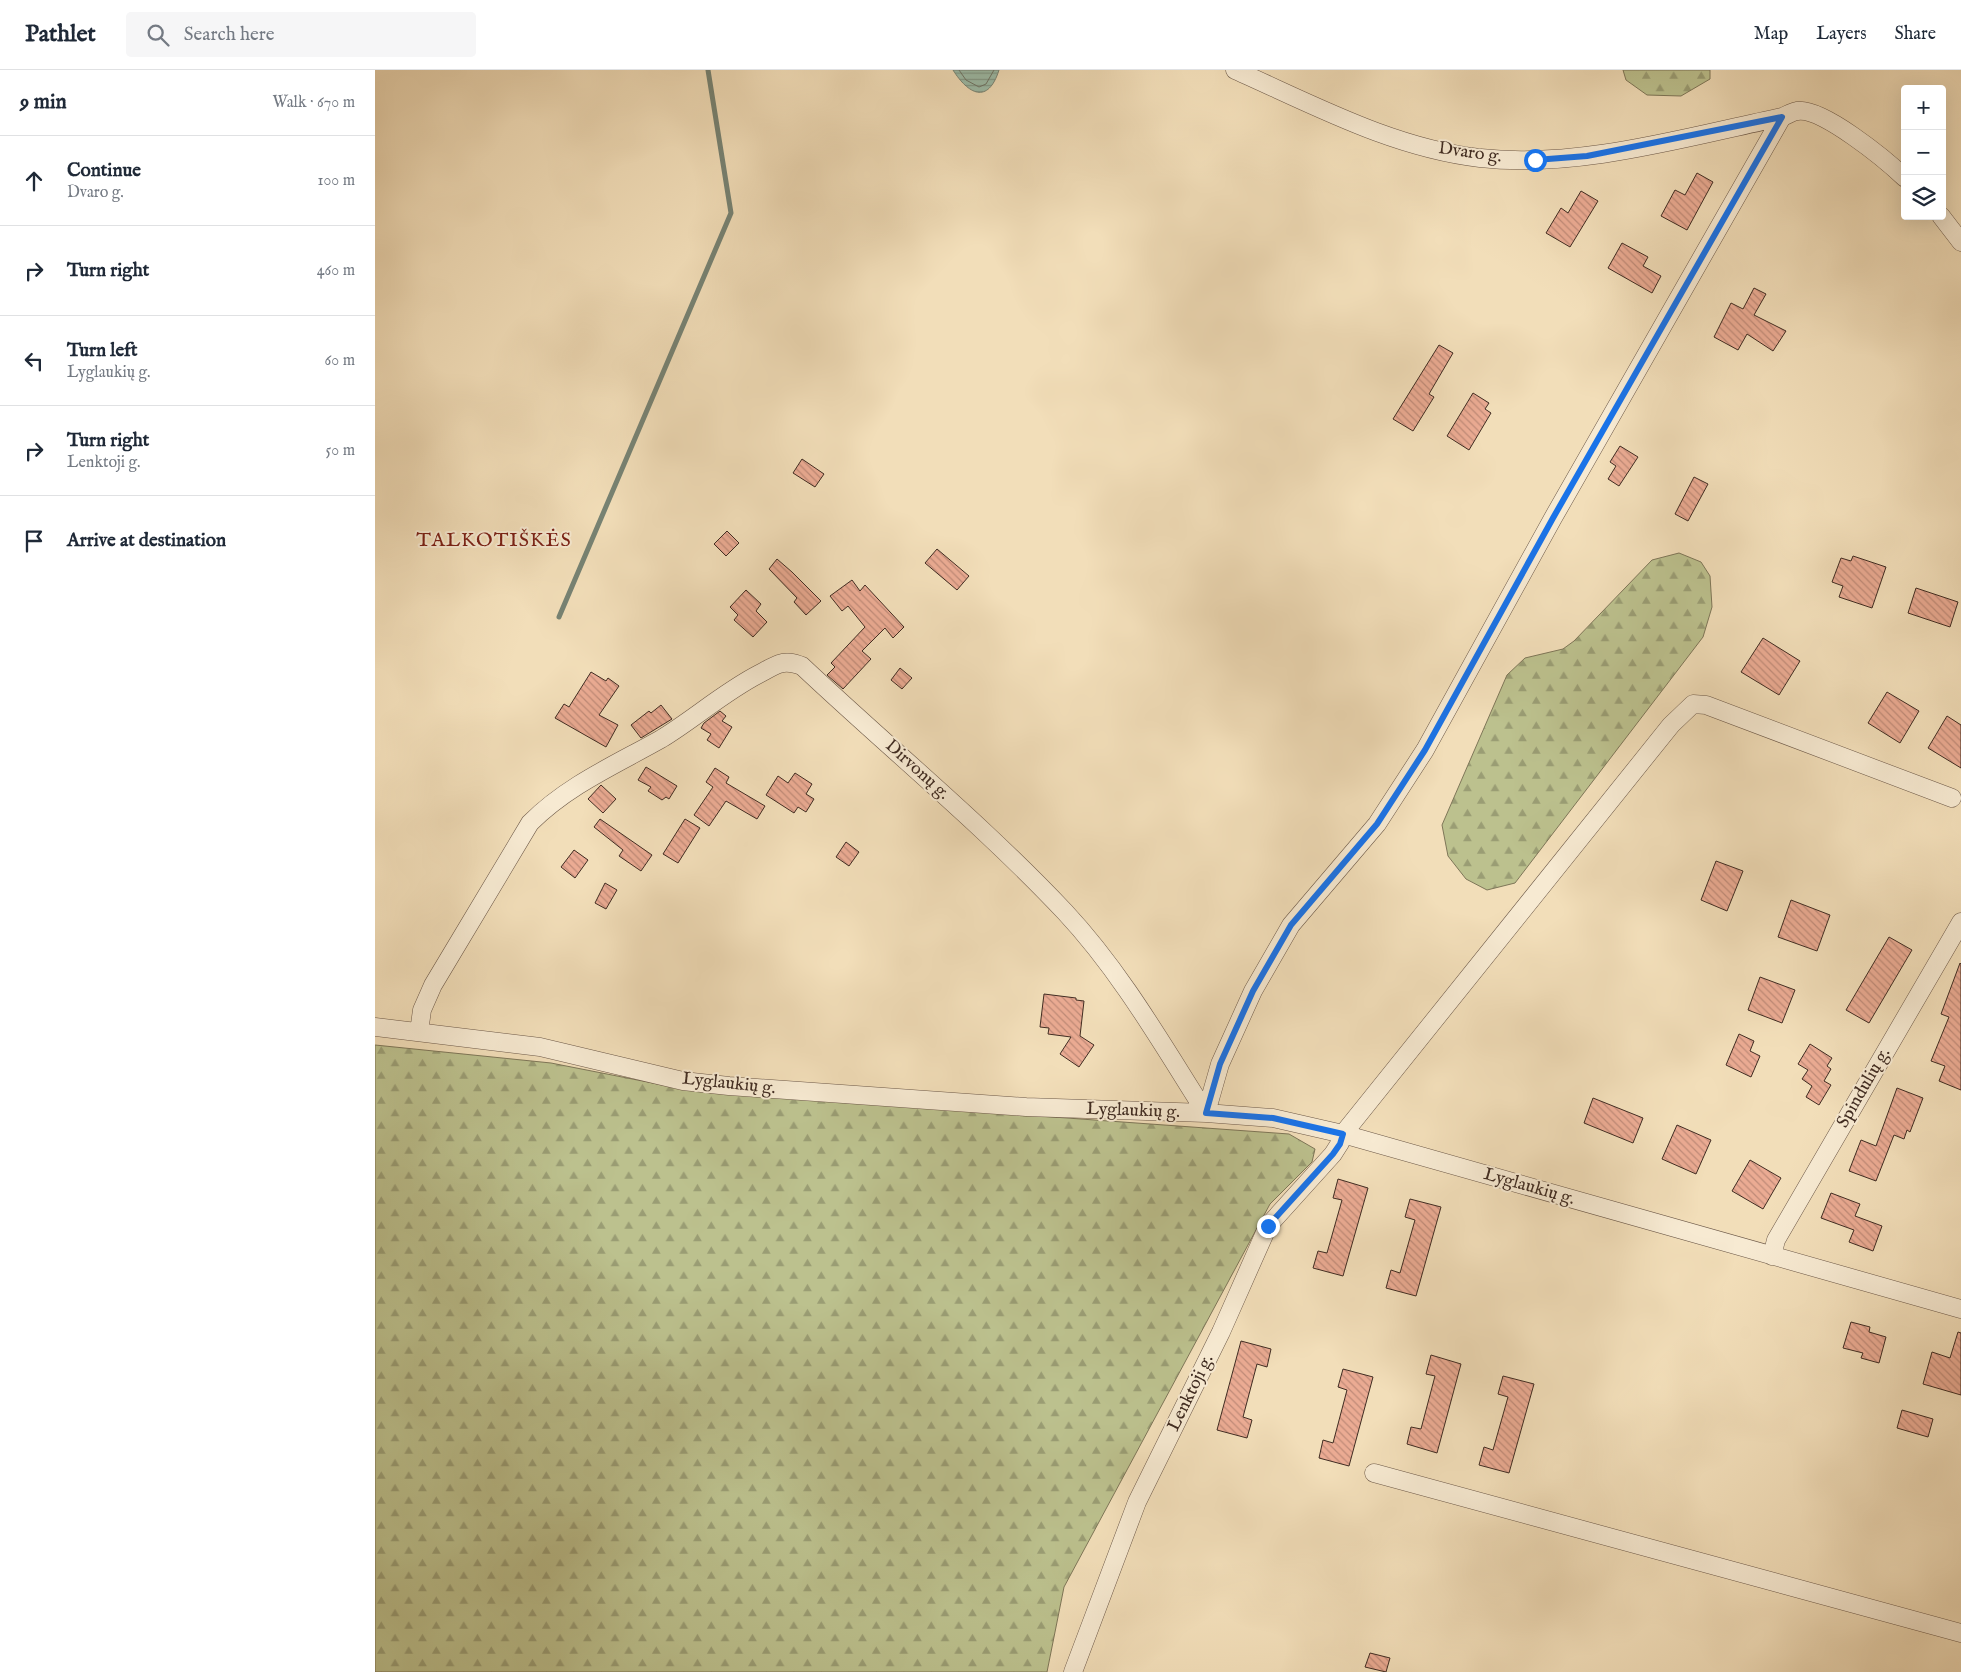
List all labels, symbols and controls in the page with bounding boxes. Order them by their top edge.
search box [126,12,476,57]
text: Pathlet [25,19,96,50]
icon: search [144,21,172,49]
text: Search here [184,23,274,47]
text: Map [1754,23,1788,46]
text: Layers [1816,23,1867,46]
text: Share [1895,23,1936,46]
map controls [1901,85,1946,220]
button: + [1901,85,1946,130]
text: 9 min [20,89,67,116]
text: Walk · 670 m [272,93,355,113]
button: − [1901,130,1946,175]
street label: Dvaro g. [1437,137,1503,169]
route start [1524,149,1547,172]
text: Continue [67,159,141,183]
icon: ahead [20,167,48,195]
text: 100 m [318,171,355,191]
button: layers [1901,175,1946,220]
text: Dvaro g. [67,183,124,203]
icon: right [20,257,48,285]
text: Turn right [67,259,149,283]
text: 460 m [317,261,355,281]
text: Turn left [67,339,138,363]
icon: left [20,347,48,375]
text: 60 m [325,351,355,371]
text: Lyglaukių g. [67,363,150,383]
text: Turn right [67,429,149,453]
icon: right [20,437,48,465]
text: 50 m [326,441,355,461]
text: Lenktoji g. [67,453,141,473]
icon: arrive [20,527,48,555]
district label: TALKOTIŠKĖS [416,528,572,553]
text: Arrive at destination [67,529,226,553]
street label: Dirvonų g. [880,735,954,805]
street label: Spindulių g. [1832,1044,1896,1132]
street label: Lyglaukių g. [681,1068,777,1100]
street label: Lyglaukių g. [1086,1098,1180,1124]
street label: Lyglaukių g. [1481,1163,1577,1211]
route end [1257,1215,1280,1238]
street label: Lenktoji g. [1163,1351,1219,1435]

